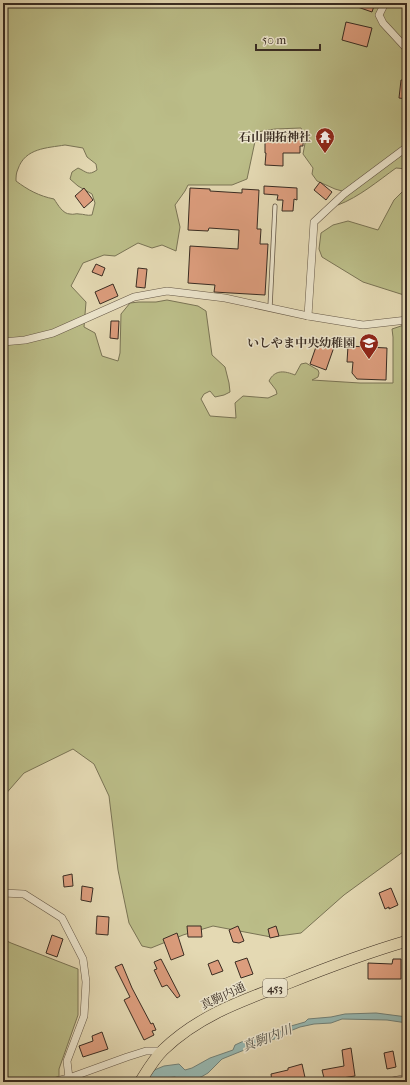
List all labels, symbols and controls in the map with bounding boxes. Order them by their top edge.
scale bar [256,26,320,52]
text: 50 m [262,33,286,47]
temple icon: 石山開拓神社 [314,126,336,154]
place label: 石山開拓神社 [239,130,311,144]
school or university icon: いしやま中央幼稚園 [358,332,380,360]
place label: いしやま中央幼稚園 [247,336,355,350]
road number: 453 [263,979,287,997]
street label: 真駒内通 [198,980,248,1012]
water label: 真駒内川 [240,1021,296,1054]

